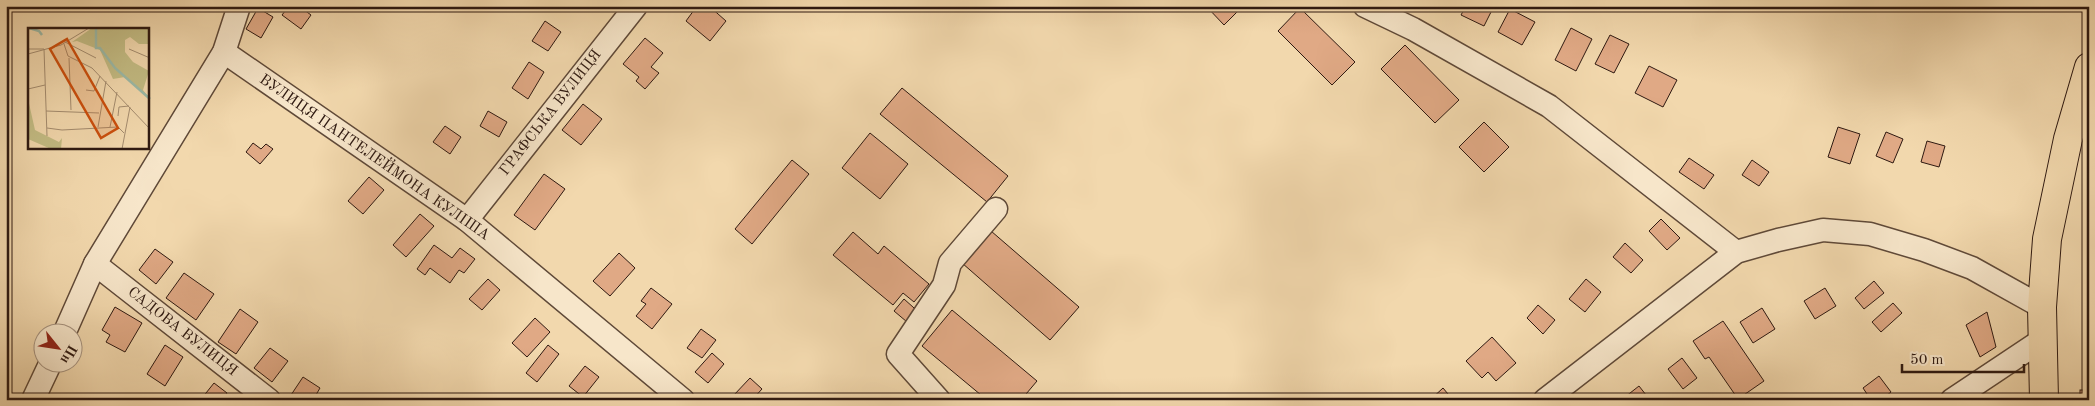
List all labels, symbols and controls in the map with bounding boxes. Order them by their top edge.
inset map [28,28,149,149]
street label: ГРАФСЬКА ВУЛИЦЯ [497,47,605,179]
street label: ВУЛИЦЯ ПАНТЕЛЕЙМОНА КУЛІША [256,69,495,244]
street label: САДОВА ВУЛИЦЯ [124,285,240,379]
north arrow [32,324,82,374]
scale bar [1902,341,2025,373]
text: Пн [57,342,79,366]
text: 50 m [1910,353,1944,368]

